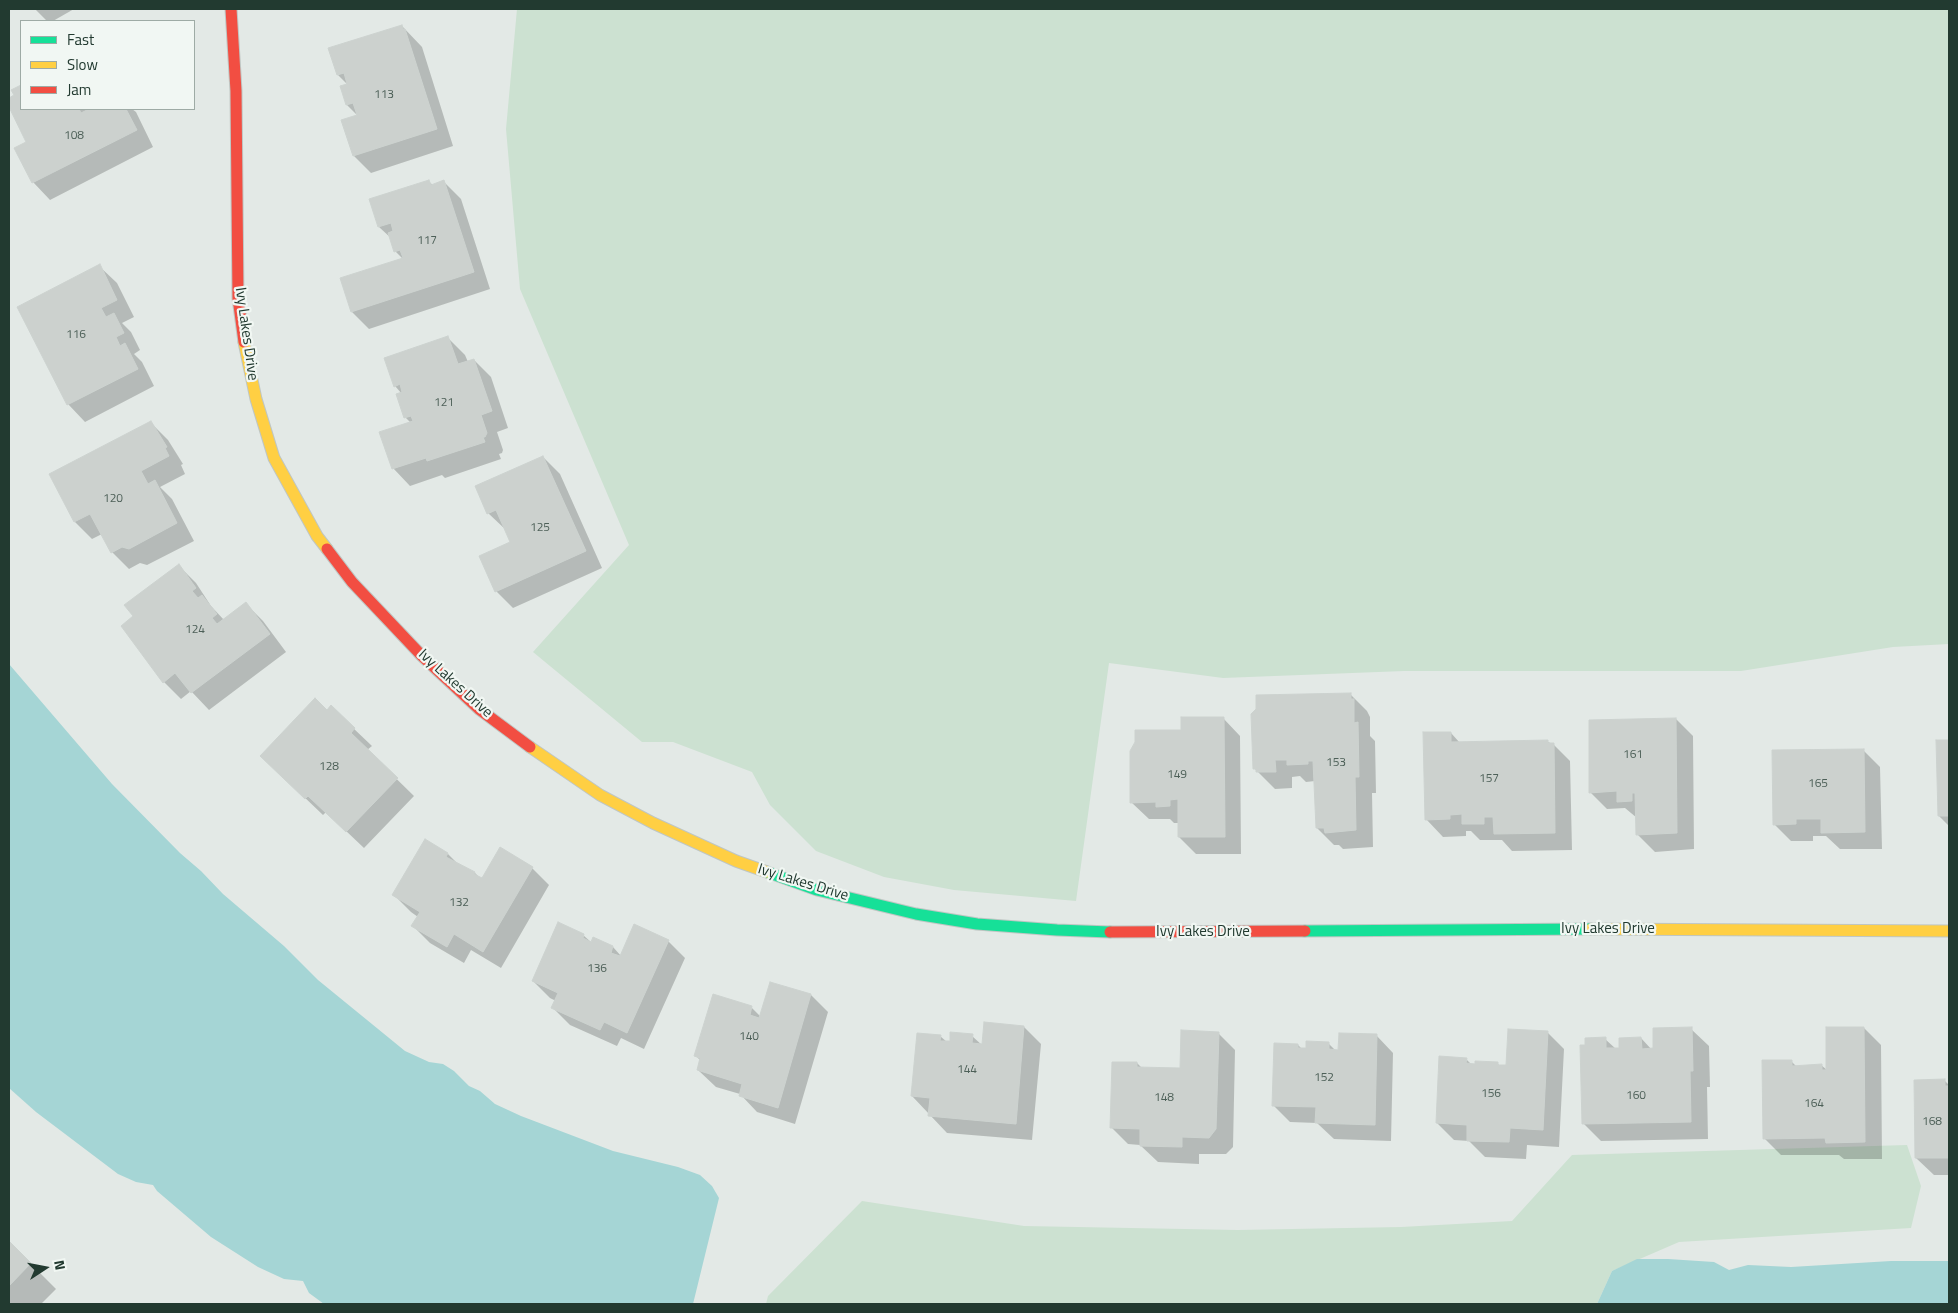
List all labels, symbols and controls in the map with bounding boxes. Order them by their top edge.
legend [20,20,195,110]
text: Fast [67,28,94,51]
text: Slow [67,53,98,76]
text: Jam [67,78,91,101]
house number: 113 [374,88,394,102]
house number: 108 [64,129,84,143]
house number: 117 [417,234,437,248]
street label: Ivy Lakes Drive [231,286,261,382]
house number: 116 [66,328,86,342]
house number: 121 [434,396,454,410]
house number: 120 [103,492,123,506]
house number: 125 [530,521,550,535]
house number: 124 [185,623,205,637]
street label: Ivy Lakes Drive [414,646,496,722]
house number: 161 [1623,748,1643,762]
house number: 153 [1326,756,1346,770]
house number: 128 [319,760,339,774]
house number: 149 [1167,768,1187,782]
house number: 157 [1479,772,1499,786]
house number: 165 [1808,777,1828,791]
street label: Ivy Lakes Drive [756,861,850,905]
house number: 132 [449,896,469,910]
street label: Ivy Lakes Drive [1561,920,1655,938]
street label: Ivy Lakes Drive [1156,923,1250,941]
house number: 136 [587,962,607,976]
house number: 140 [739,1030,759,1044]
house number: 144 [957,1063,977,1077]
house number: 152 [1314,1071,1334,1085]
house number: 156 [1481,1087,1501,1101]
house number: 160 [1626,1089,1646,1103]
house number: 148 [1154,1091,1174,1105]
house number: 164 [1804,1097,1824,1111]
house number: 168 [1922,1115,1942,1129]
north arrow [20,1243,70,1293]
text: N [49,1258,71,1272]

